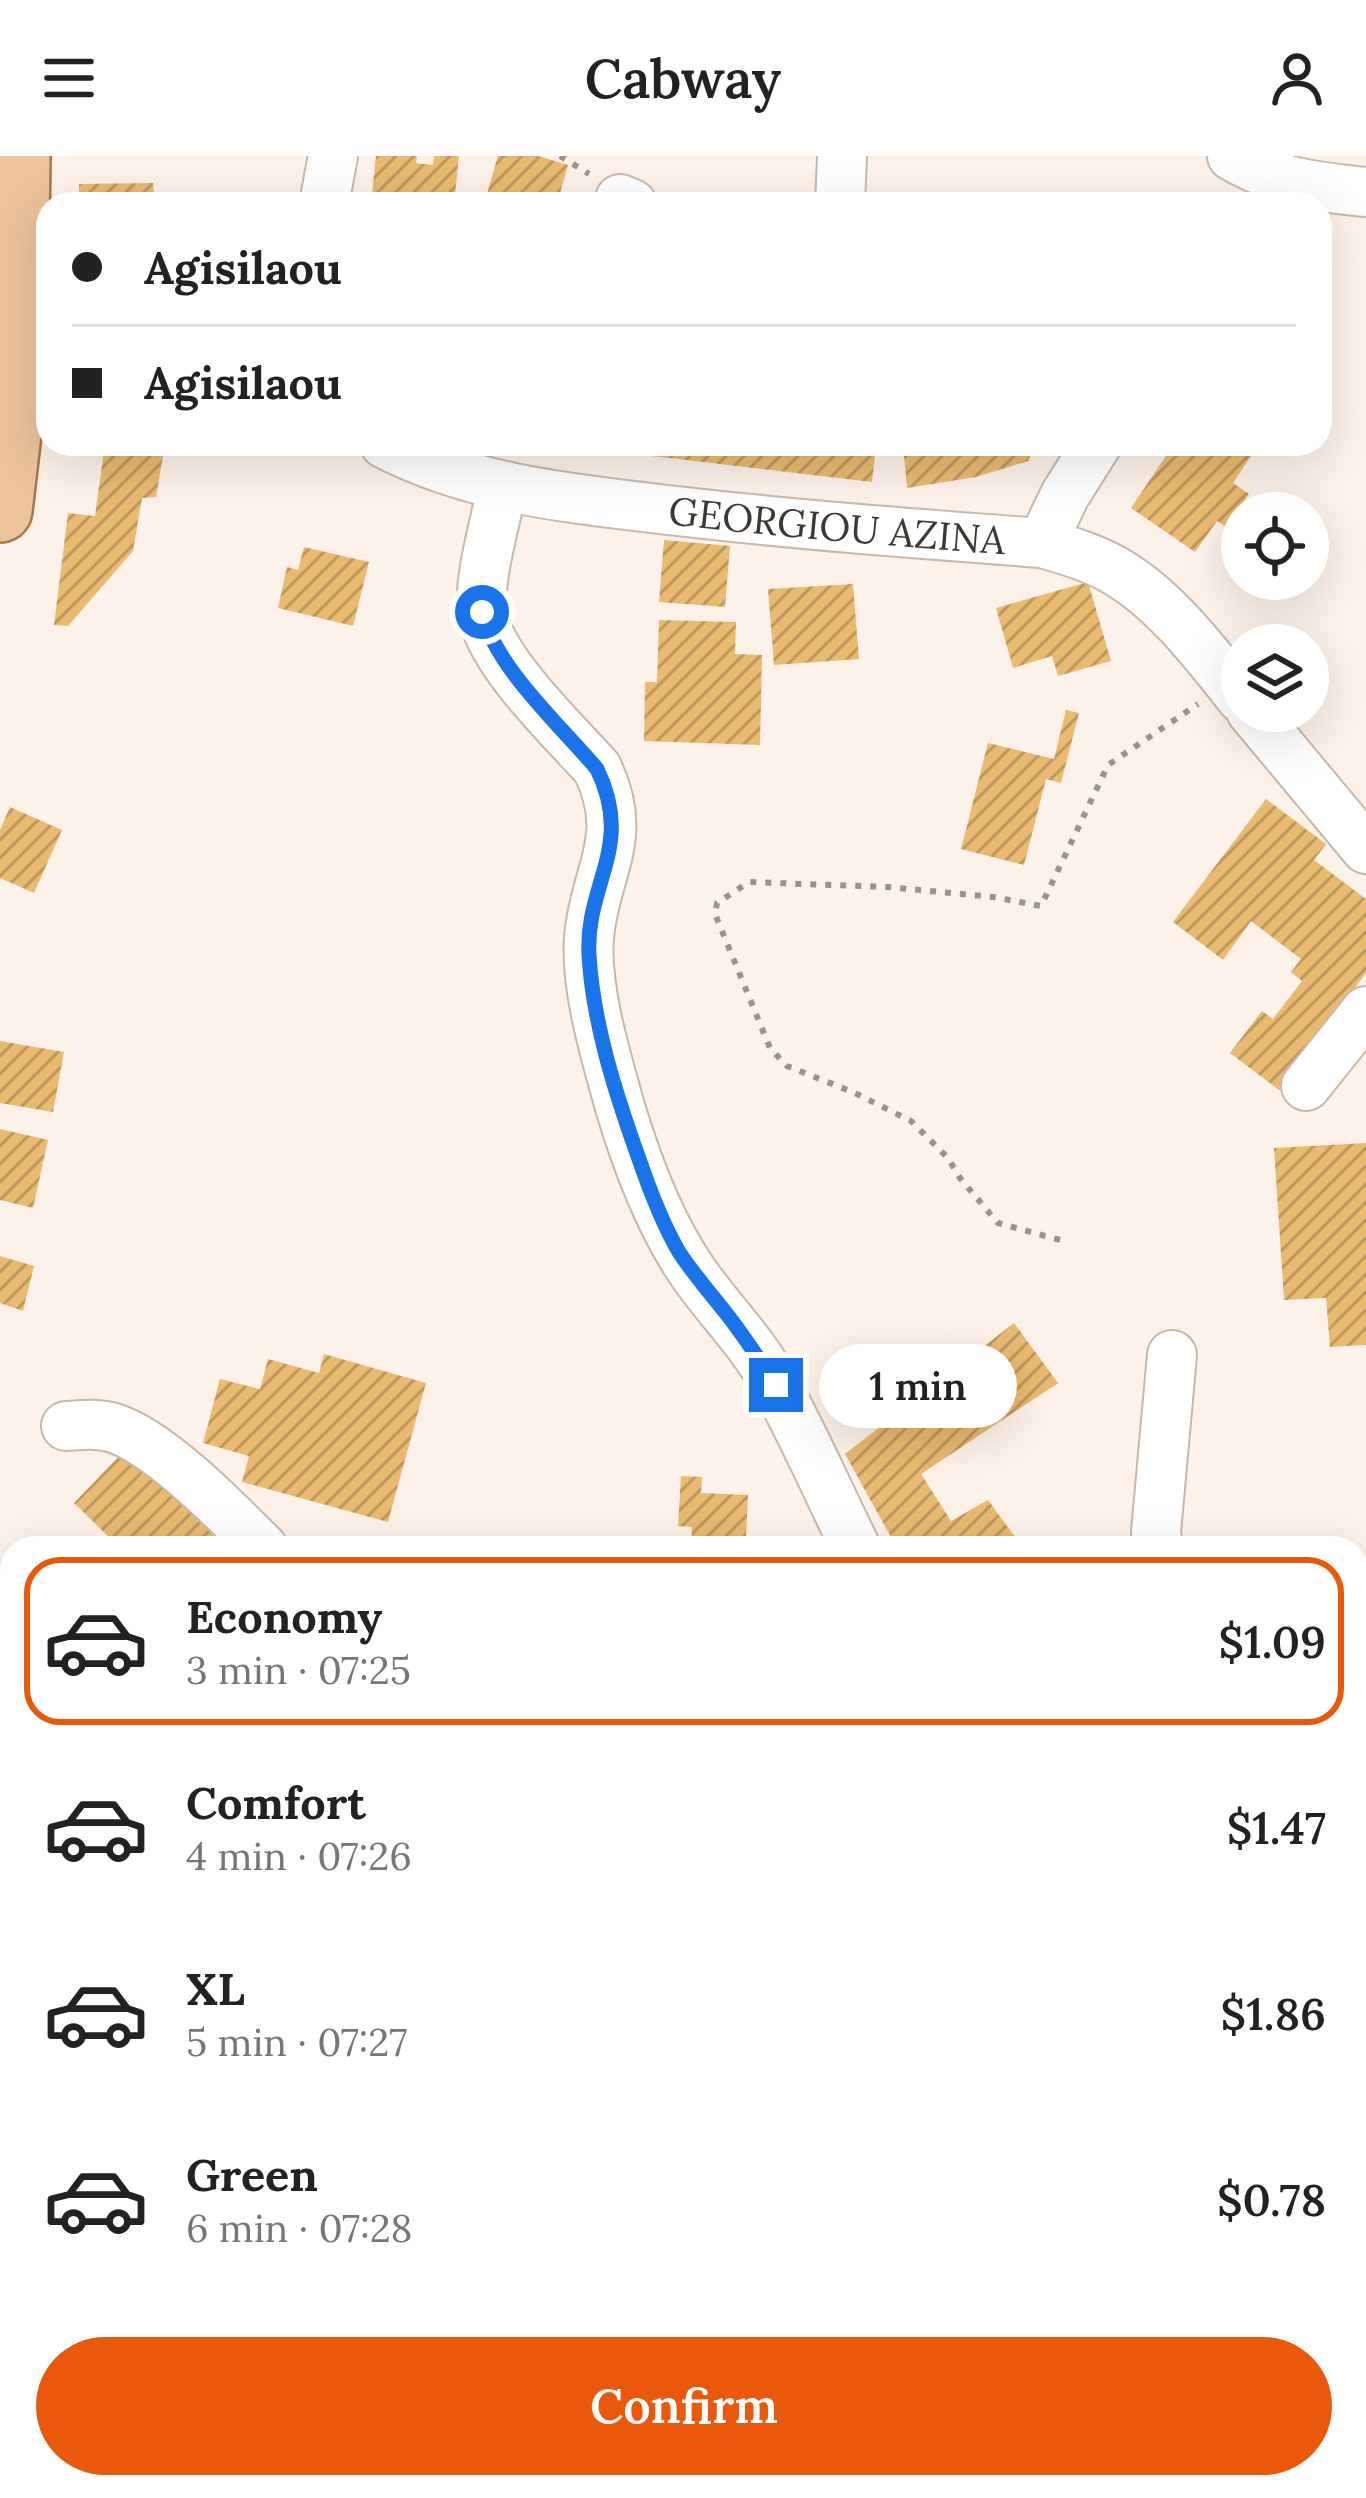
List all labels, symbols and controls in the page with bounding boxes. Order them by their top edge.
text: Cabway [585,44,781,113]
icon: menu [36,45,102,111]
icon: person [1264,45,1330,111]
text: Agisilaou [144,239,342,296]
text: Agisilaou [144,354,342,411]
street label: GEORGIOU AZINA [666,485,1008,565]
map controls [1221,492,1329,732]
button: locate [1221,492,1329,600]
route start [455,585,509,639]
button: layers [1221,624,1329,732]
callout: 1 min [818,1343,1016,1427]
route end [749,1358,803,1412]
text: 1 min [869,1361,967,1411]
icon: car [42,1587,150,1695]
text: Economy [186,1588,382,1645]
text: $1.09 [1218,1613,1326,1670]
text: 3 min · 07:25 [186,1645,411,1695]
icon: car [42,1773,150,1881]
text: Comfort [186,1774,366,1831]
text: $1.47 [1227,1799,1326,1856]
text: 4 min · 07:26 [186,1831,412,1881]
icon: car [42,1959,150,2067]
text: XL [186,1960,245,2017]
text: $1.86 [1221,1985,1326,2042]
text: 5 min · 07:27 [186,2017,407,2067]
icon: car [42,2145,150,2253]
text: Green [186,2146,318,2203]
text: $0.78 [1217,2171,1326,2228]
text: 6 min · 07:28 [186,2203,413,2253]
button: Confirm [36,2337,1332,2475]

